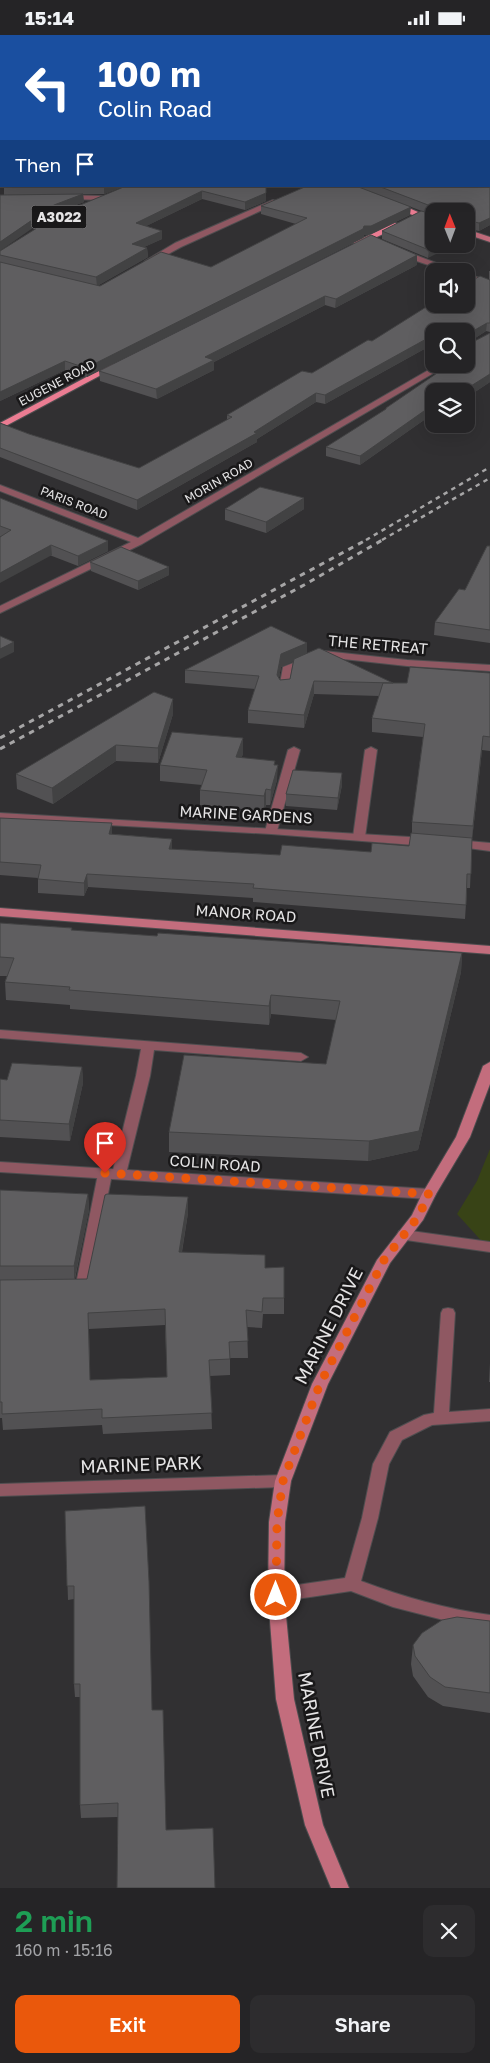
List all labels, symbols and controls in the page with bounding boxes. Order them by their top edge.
text: 15:14 [25,6,74,29]
text: 100 m [98,53,201,95]
icon: left [15,55,80,120]
text: Colin Road [98,95,212,122]
icon: arrive [71,150,99,178]
text: Then [15,153,61,176]
north arrow [425,203,475,253]
map controls [425,203,475,433]
road number: A3022 [32,205,86,228]
button: sound [425,263,475,313]
button: search [425,323,475,373]
street label: EUGENE ROAD [16,356,98,409]
button: layers [425,383,475,433]
street label: MORIN ROAD [182,455,256,506]
street label: PARIS ROAD [38,483,110,522]
street label: THE RETREAT [328,631,429,657]
street label: MARINE GARDENS [179,802,313,826]
street label: MANOR ROAD [195,901,297,926]
pin [84,1122,126,1173]
icon: arrive [91,1129,119,1157]
street label: COLIN ROAD [169,1151,261,1175]
street label: MARINE DRIVE [289,1263,367,1388]
street label: MARINE PARK [80,1451,202,1477]
position arrow [249,1568,301,1620]
street label: MARINE DRIVE [294,1670,340,1800]
text: 2 min [15,1903,93,1939]
button: close [423,1905,475,1957]
text: 160 m · 15:16 [15,1940,113,1960]
button: Exit [15,1995,240,2053]
button: Share [250,1995,475,2053]

